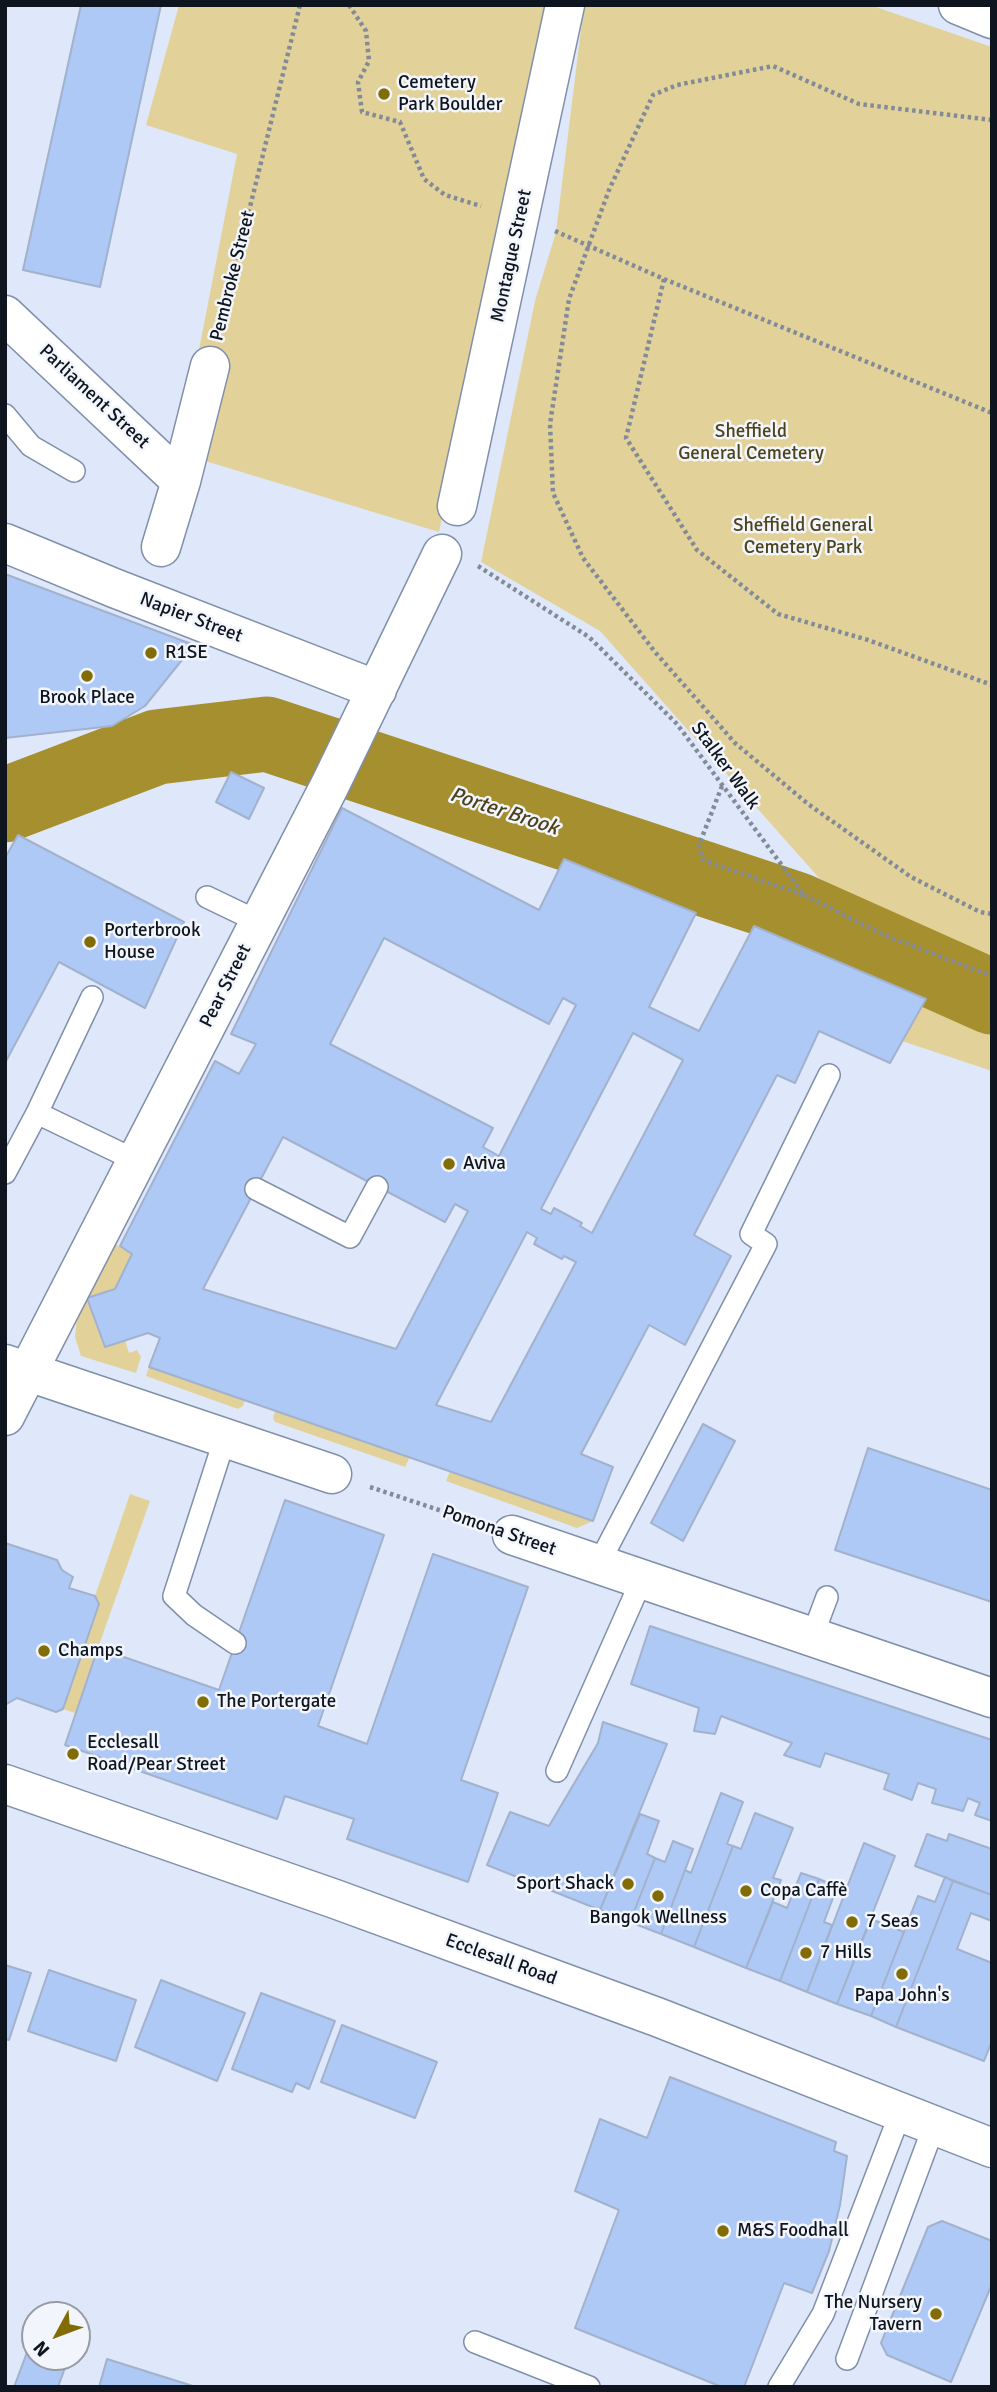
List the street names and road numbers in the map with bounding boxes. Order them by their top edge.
street label: Montague Street [487,187,537,325]
street label: Pembroke Street [206,208,260,344]
street label: Parliament Street [34,340,154,454]
street label: Napier Street [137,588,245,648]
street label: Stalker Walk [686,718,764,814]
street label: Pear Street [195,941,257,1031]
street label: Pomona Street [439,1501,559,1561]
street label: Ecclesall Road [442,1929,560,1991]

